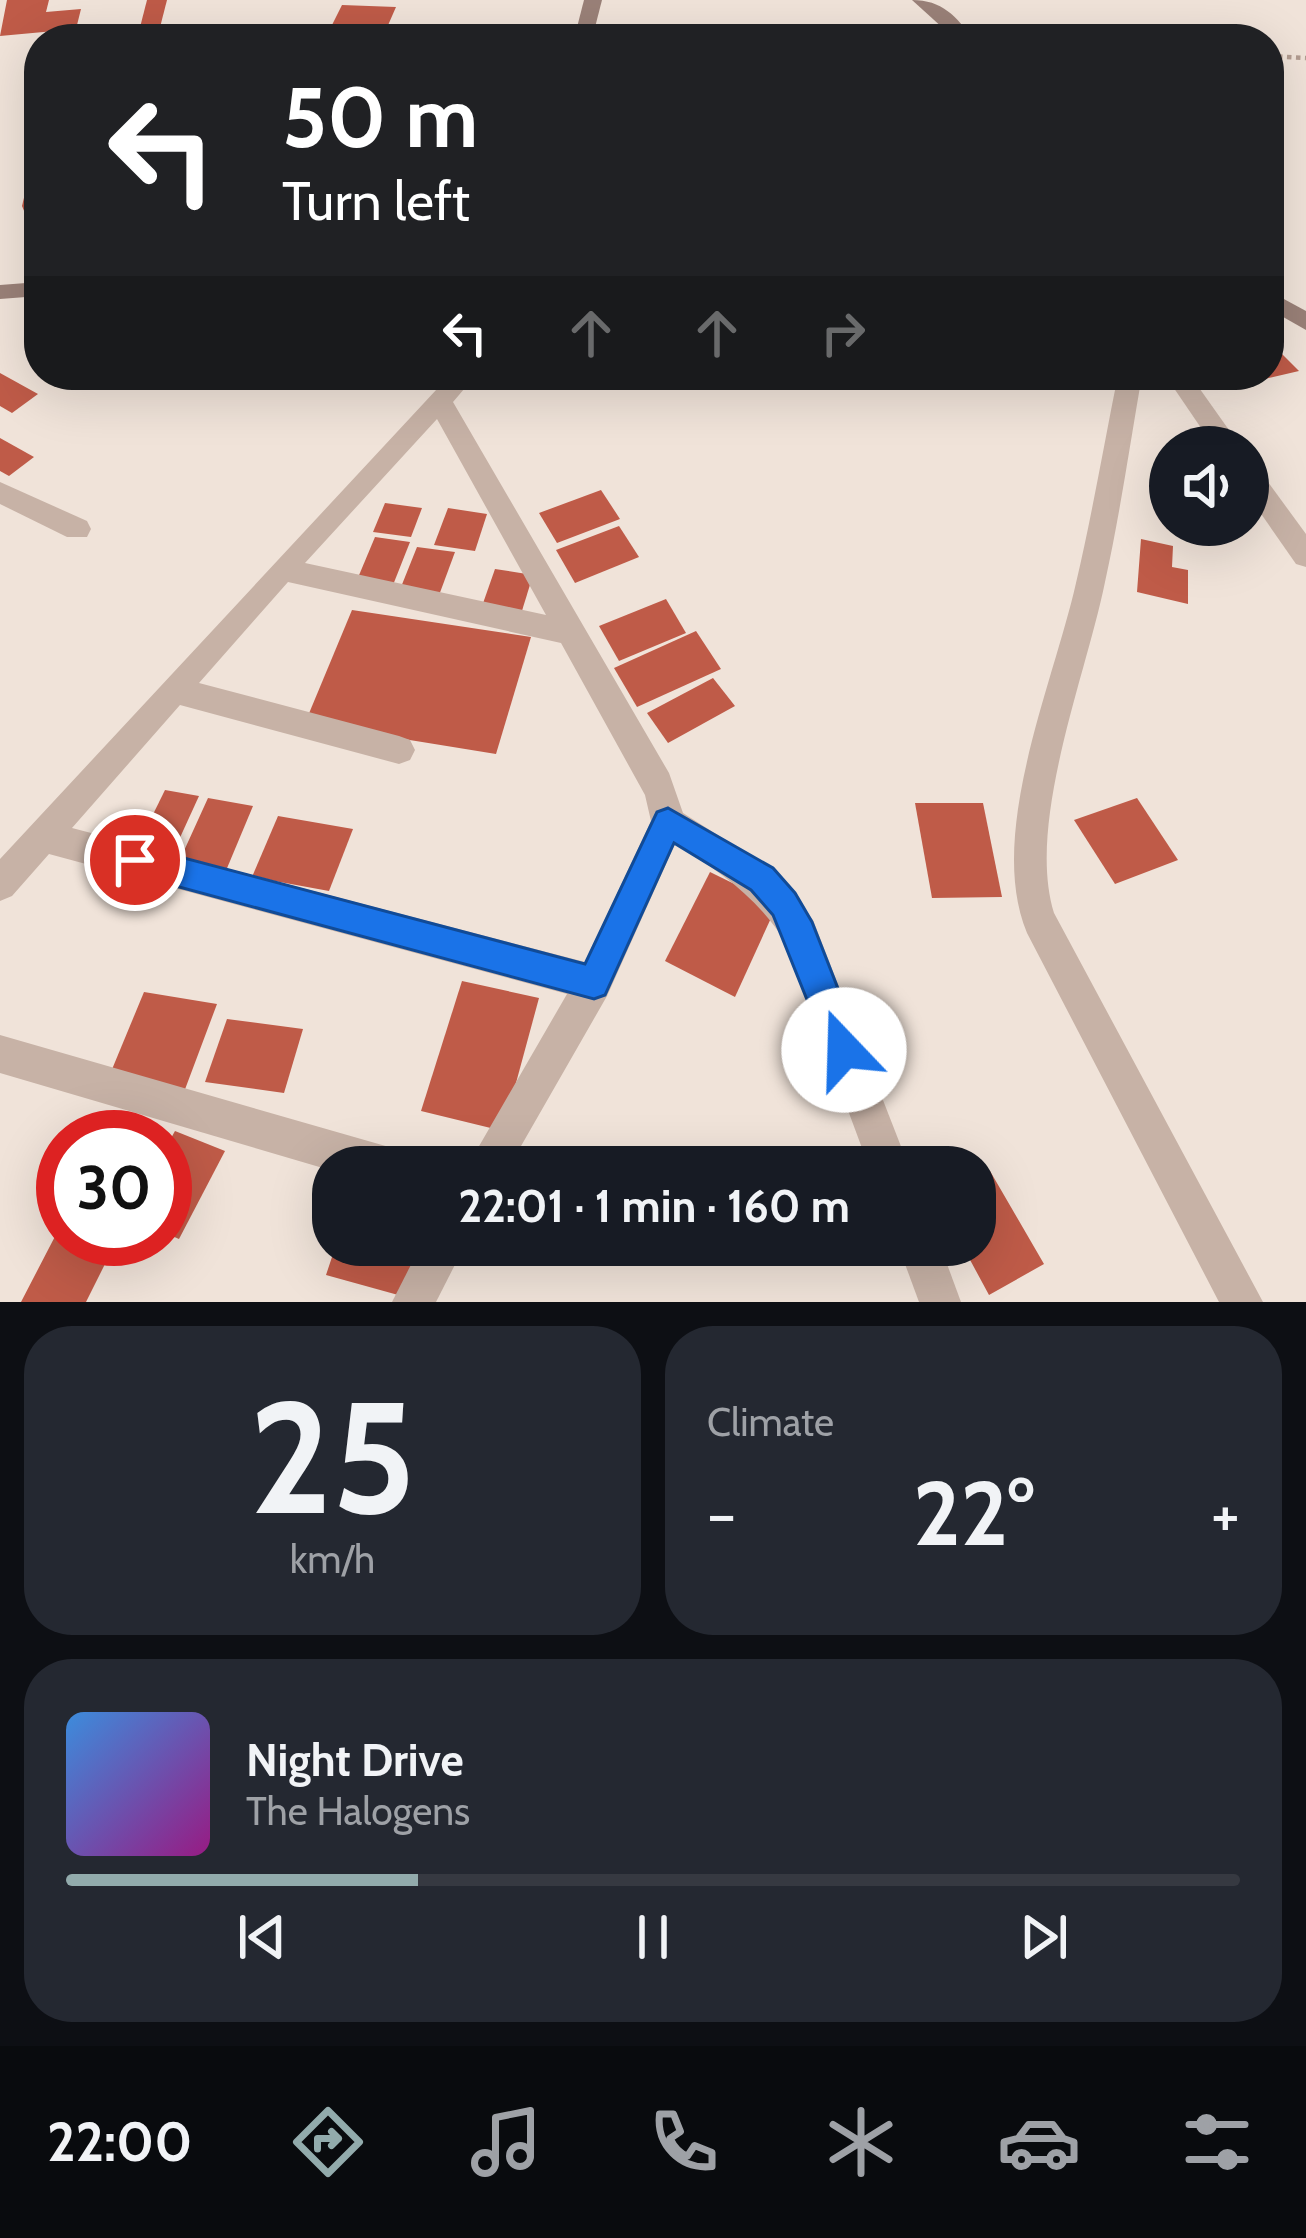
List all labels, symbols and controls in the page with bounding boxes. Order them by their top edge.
text: 50 m [282,66,478,168]
icon: left [84,72,240,228]
text: Turn left [282,168,470,234]
icon: left [432,300,498,366]
icon: ahead [558,300,624,366]
icon: ahead [684,300,750,366]
icon: right [810,300,876,366]
map controls [1149,426,1269,546]
button: sound [1149,426,1269,546]
pin [84,809,186,911]
icon: arrive [102,827,168,893]
position arrow [781,987,907,1113]
speed limit sign: 30 [36,1110,192,1266]
text: 22:01 · 1 min · 160 m [458,1179,850,1233]
text: 25 [249,1362,416,1552]
text: Climate [707,1398,834,1446]
text: 22° [913,1458,1034,1568]
text: − [707,1473,736,1554]
text: + [1211,1473,1240,1554]
text: km/h [290,1535,375,1583]
text: Night Drive [246,1733,464,1787]
text: The Halogens [246,1787,470,1835]
icon: previous [229,1904,295,1970]
icon: pause [620,1904,686,1970]
icon: next [1011,1904,1077,1970]
icon: directions [286,2100,370,2184]
icon: music [464,2100,548,2184]
icon: phone [642,2100,726,2184]
icon: climate [819,2100,903,2184]
icon: car [997,2100,1081,2184]
icon: filters [1175,2100,1259,2184]
text: 22:00 [47,2109,192,2175]

